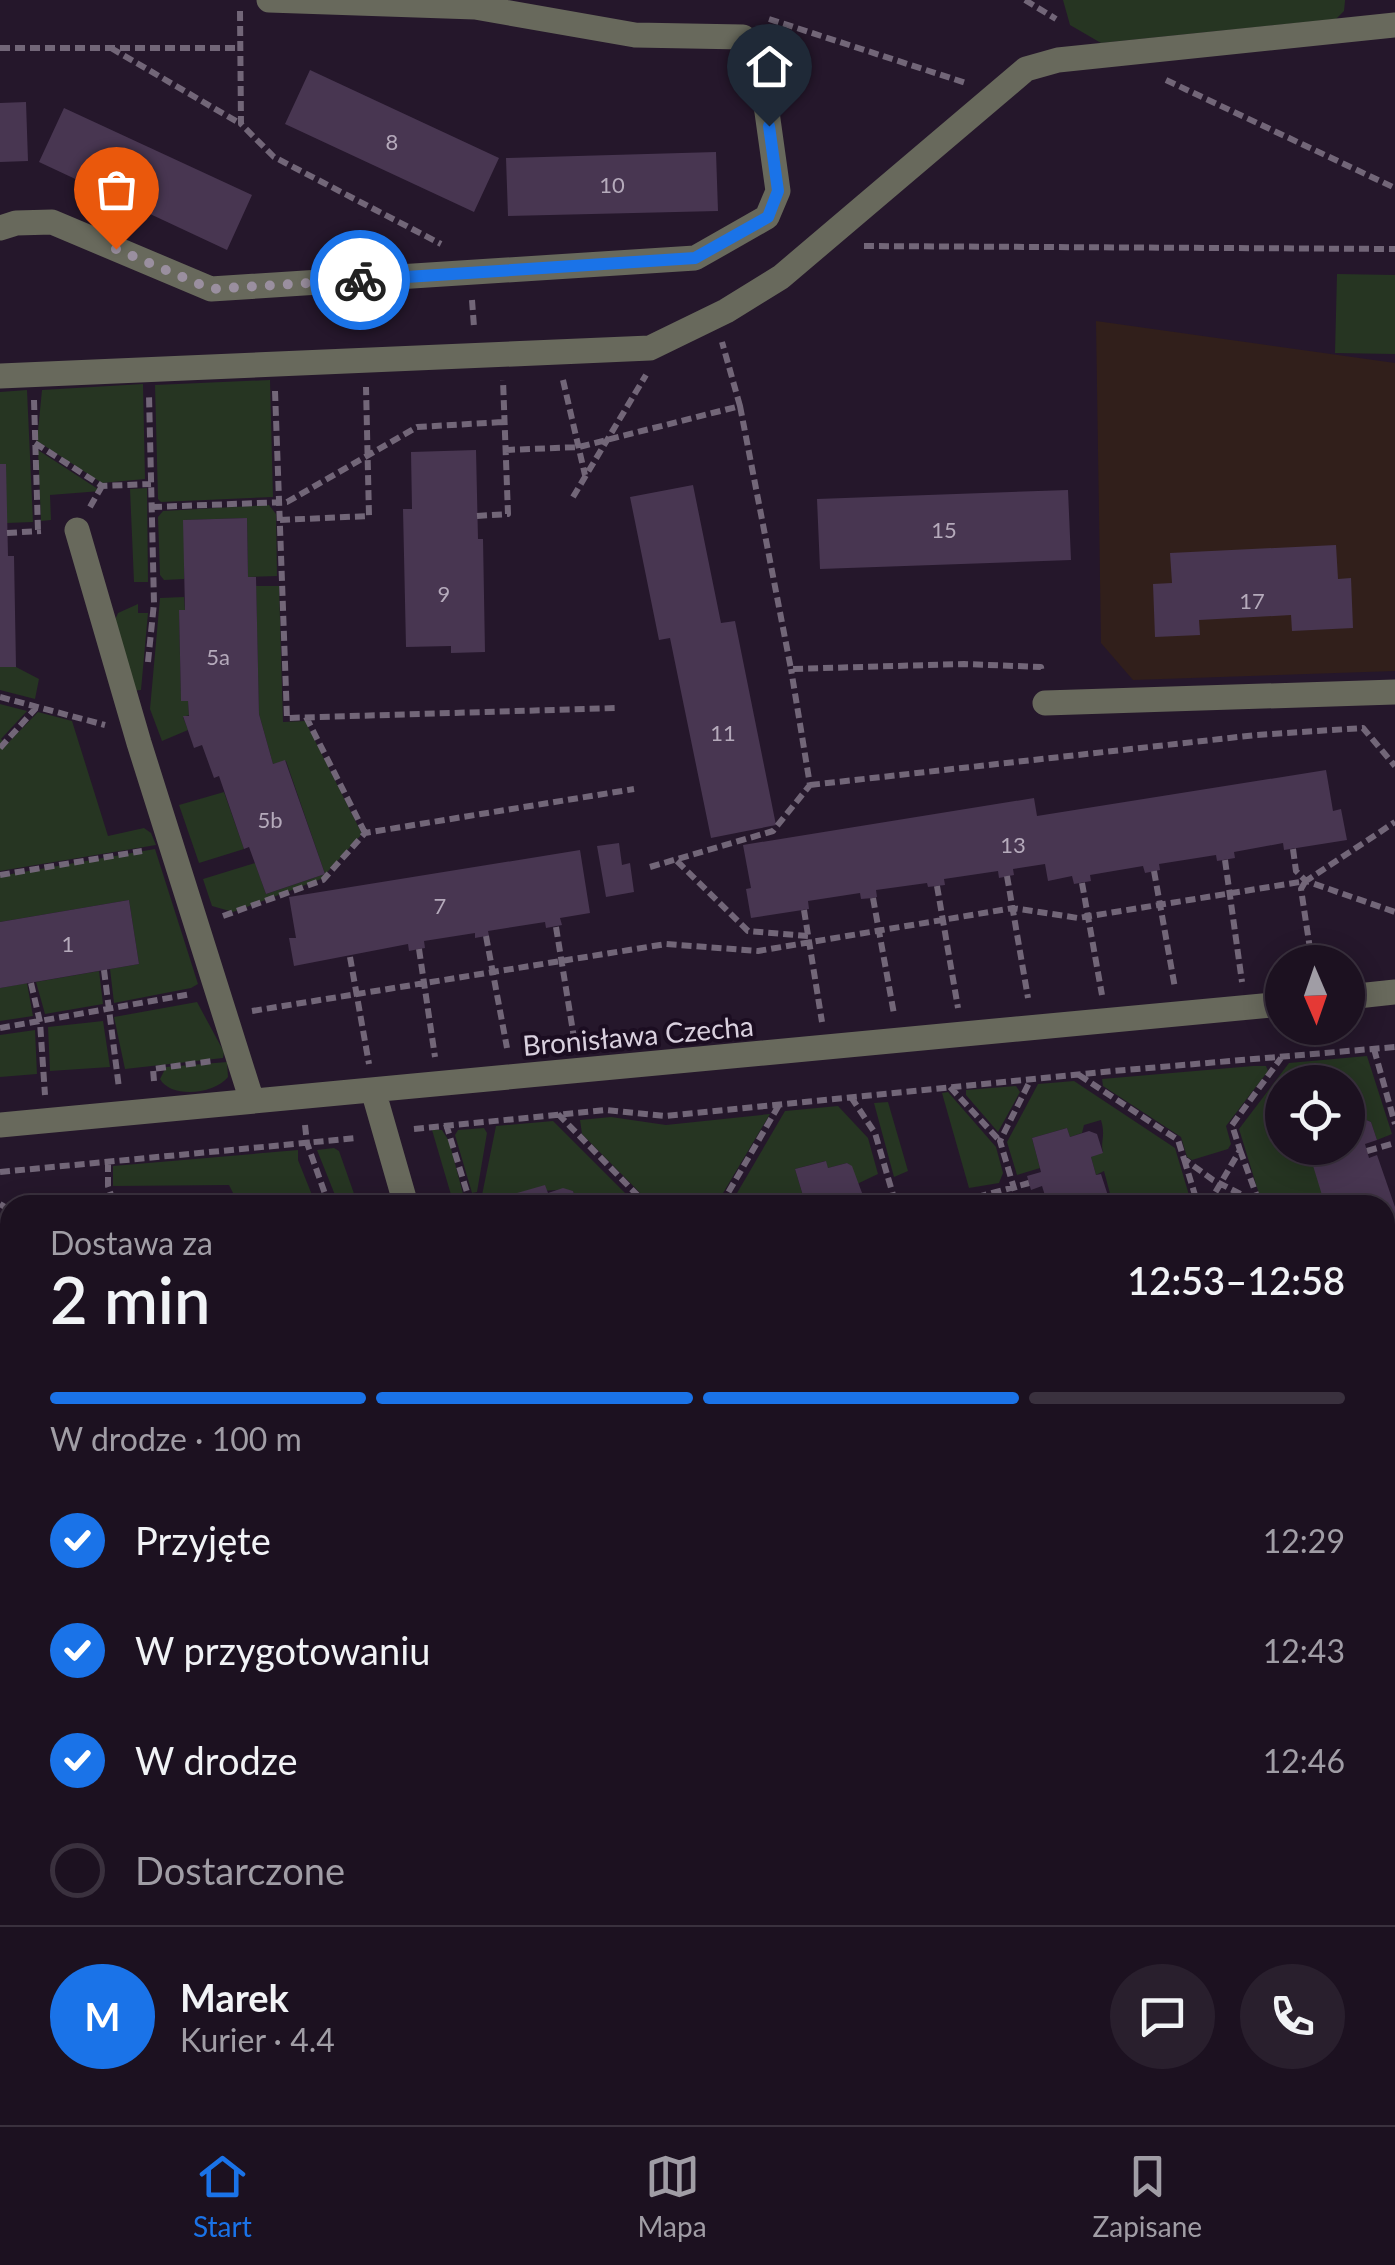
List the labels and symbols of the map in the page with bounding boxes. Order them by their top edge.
pin [727,24,812,127]
house number: 8 [386,128,398,155]
pin [74,147,159,250]
house number: 10 [599,171,625,198]
courier [310,230,410,330]
house number: 15 [931,516,957,543]
house number: 9 [438,580,450,607]
house number: 17 [1239,587,1265,614]
house number: 5a [206,643,230,670]
house number: 11 [710,719,736,746]
house number: 5b [257,806,283,833]
house number: 13 [1000,831,1026,858]
house number: 7 [434,892,446,919]
house number: 1 [62,930,74,957]
north arrow [1265,945,1365,1045]
street label: Bronisława Czecha [521,1008,755,1062]

